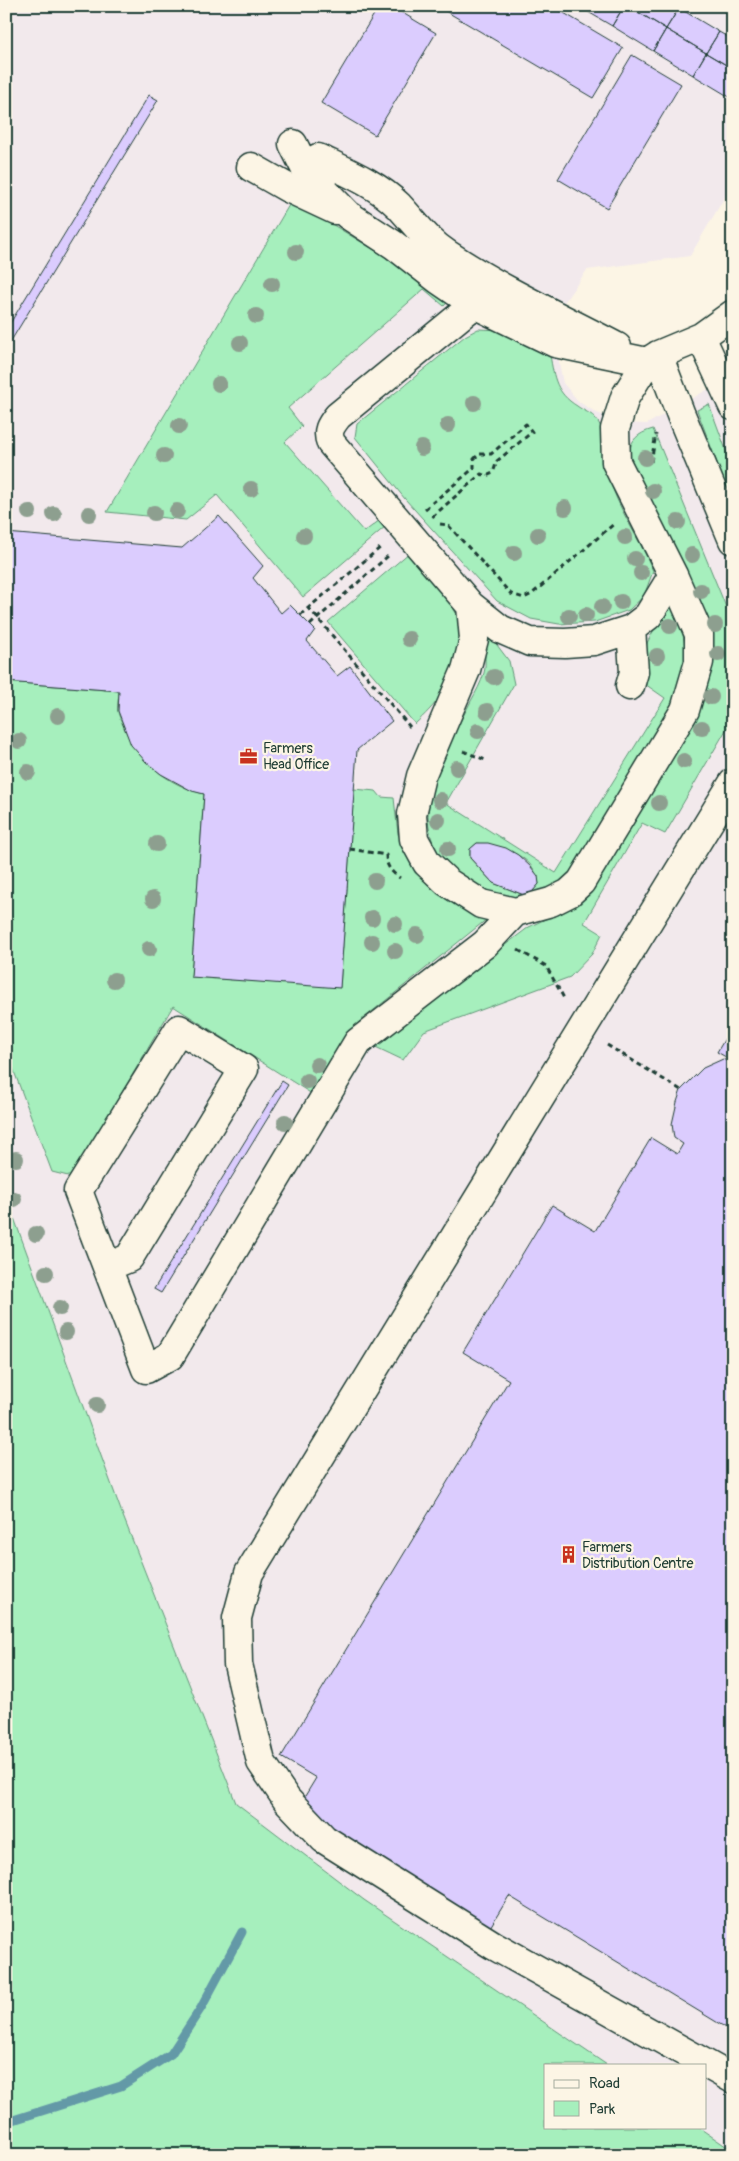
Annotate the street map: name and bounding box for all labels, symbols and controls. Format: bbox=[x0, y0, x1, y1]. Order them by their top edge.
place label: Farmers Head Office bbox=[263, 740, 329, 773]
office icon: Farmers Head Office bbox=[239, 746, 259, 766]
place label: Farmers Distribution Centre bbox=[582, 1539, 693, 1572]
building icon: Farmers Distribution Centre bbox=[558, 1545, 578, 1565]
legend bbox=[544, 2064, 706, 2128]
text: Road bbox=[589, 2074, 620, 2093]
text: Park bbox=[589, 2100, 616, 2119]

